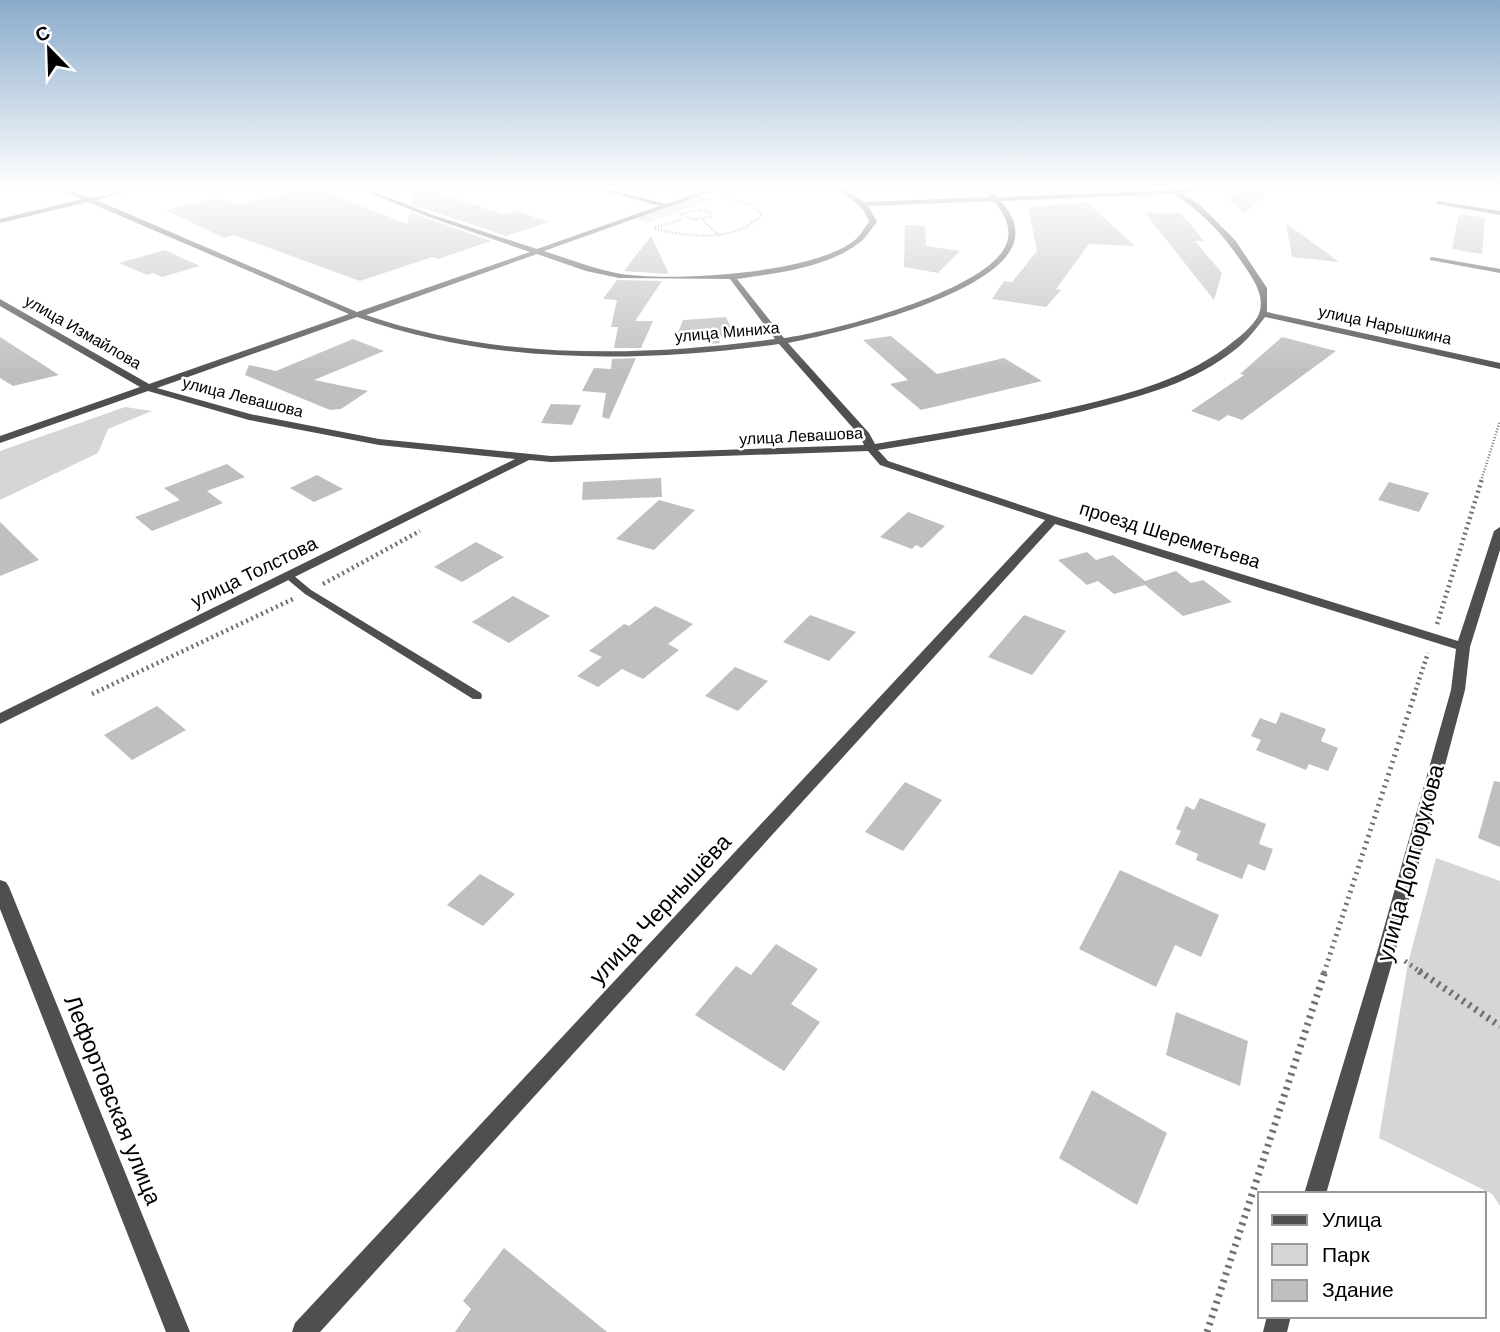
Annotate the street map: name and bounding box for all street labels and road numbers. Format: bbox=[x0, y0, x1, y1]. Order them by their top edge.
street label: улица Измайлова bbox=[21, 290, 145, 374]
street label: улица Нарышкина bbox=[1316, 301, 1454, 349]
street label: улица Миниха bbox=[674, 317, 780, 347]
street label: улица Левашова bbox=[180, 372, 306, 422]
street label: улица Левашова bbox=[739, 422, 863, 450]
street label: проезд Шереметьева bbox=[1077, 496, 1264, 575]
street label: улица Толстова bbox=[187, 530, 322, 613]
street label: улица Долгорукова bbox=[1369, 761, 1451, 965]
street label: улица Чернышёва bbox=[582, 827, 738, 991]
street label: Лефортовская улица bbox=[57, 991, 169, 1209]

